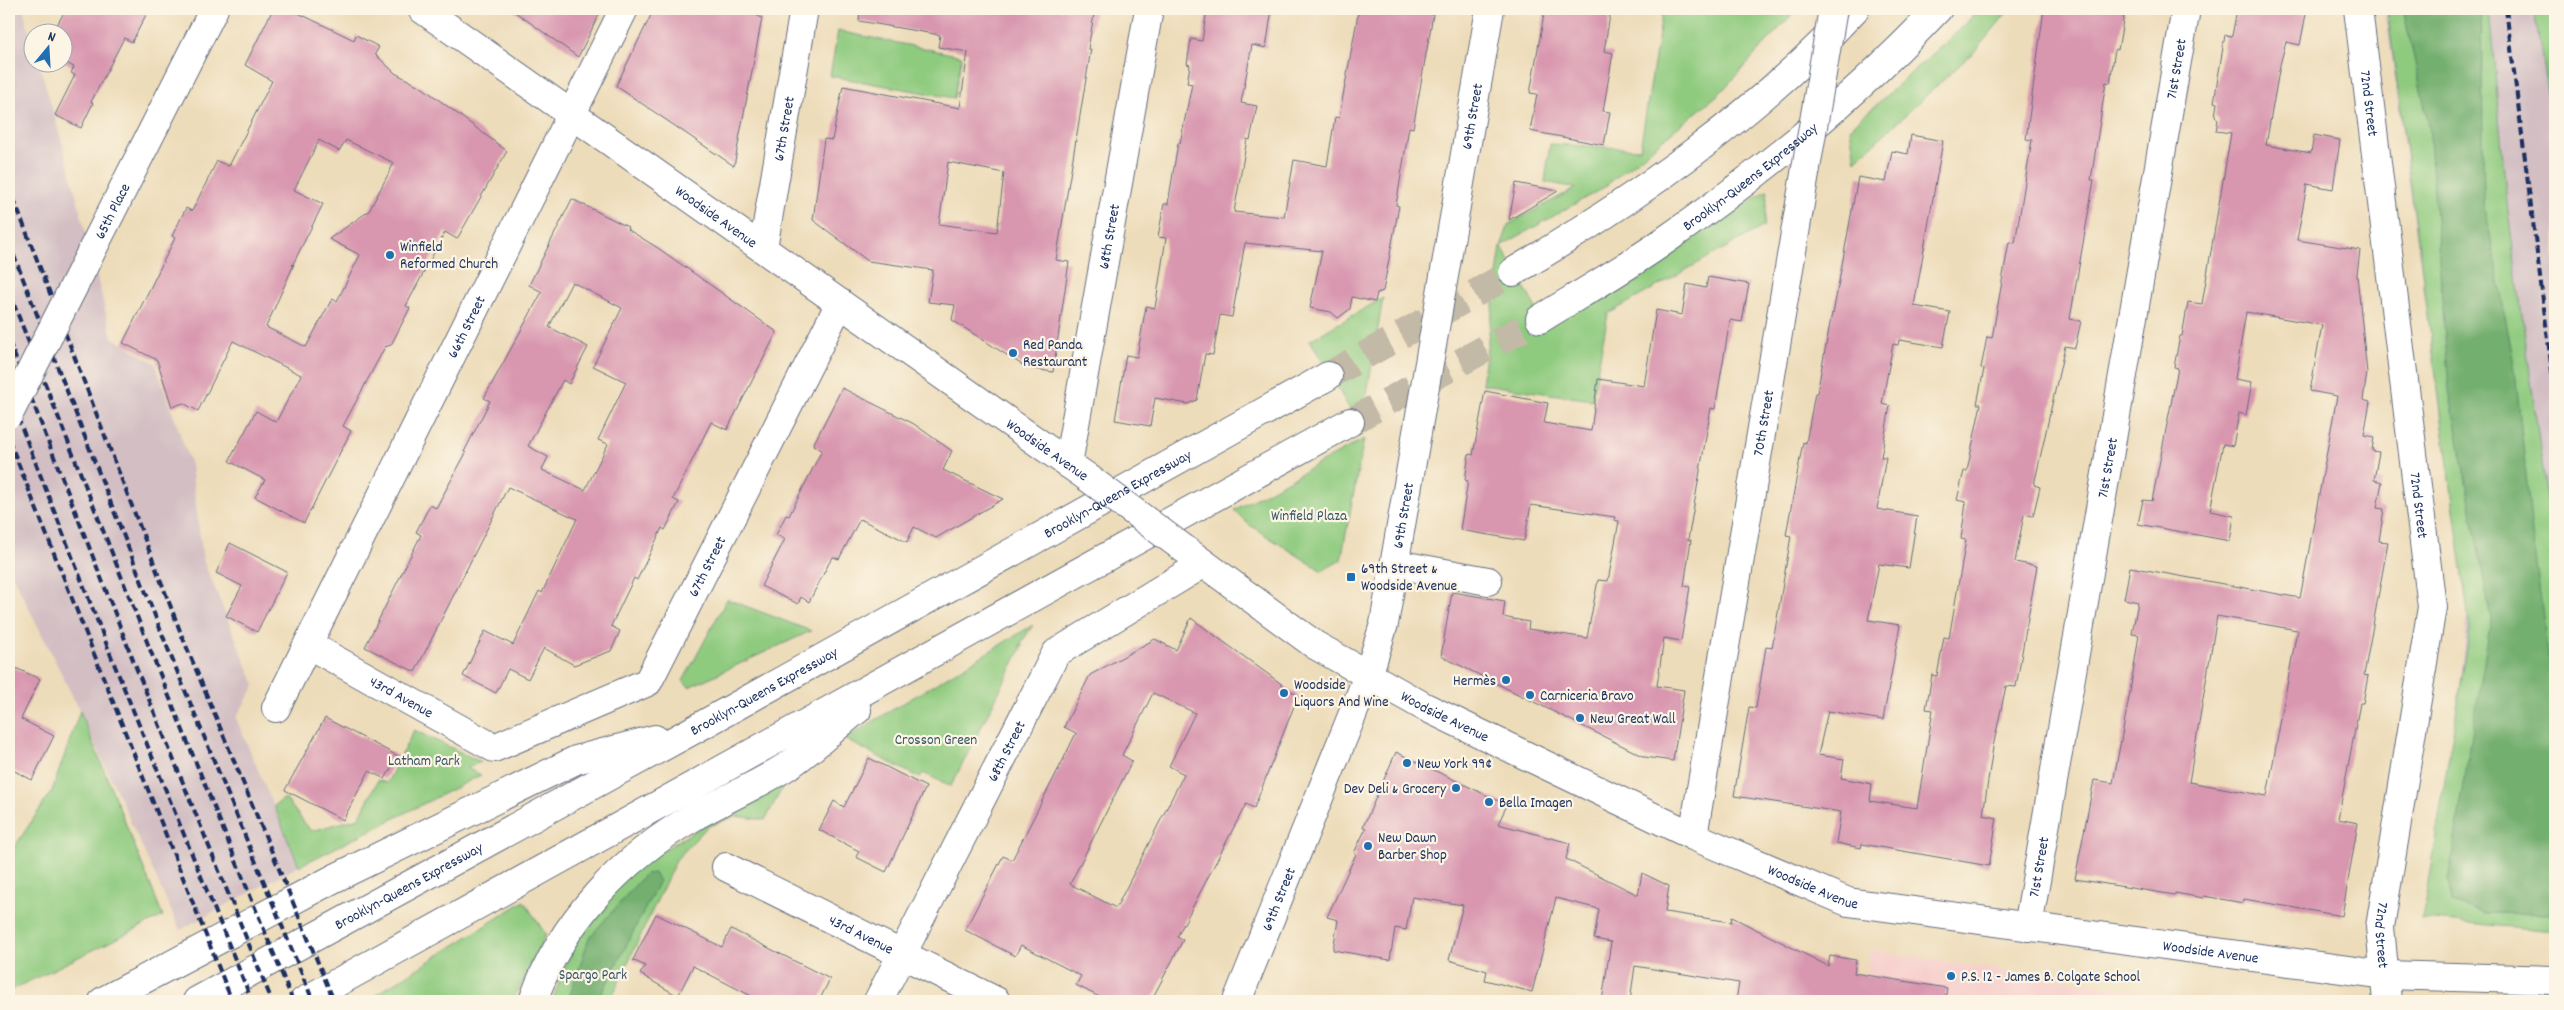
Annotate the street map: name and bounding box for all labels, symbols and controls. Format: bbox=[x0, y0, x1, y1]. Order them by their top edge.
north arrow bbox=[22, 22, 72, 72]
text: N bbox=[45, 27, 58, 48]
street label: 71st Street bbox=[2162, 37, 2194, 101]
street label: 72nd Street bbox=[2353, 69, 2383, 138]
street label: 69th Street bbox=[1457, 82, 1490, 151]
street label: 67th Street bbox=[769, 95, 802, 163]
street label: Brooklyn-Queens Expressway bbox=[1679, 118, 1824, 238]
street label: 65th Place bbox=[90, 180, 137, 244]
street label: Woodside Avenue bbox=[670, 181, 761, 255]
street label: 68th Street bbox=[1094, 202, 1127, 271]
place label: Winfield Reformed Church bbox=[400, 237, 498, 276]
marker: Winfield Reformed Church bbox=[384, 249, 396, 261]
street label: 66th Street bbox=[443, 292, 493, 362]
place label: Red Panda Restaurant bbox=[1023, 335, 1088, 374]
marker: Red Panda Restaurant bbox=[1007, 347, 1019, 359]
street label: 70th Street bbox=[1748, 388, 1781, 458]
street label: Woodside Avenue bbox=[1001, 414, 1092, 488]
street label: 71st Street bbox=[2093, 436, 2125, 500]
street label: Brooklyn-Queens Expressway bbox=[1040, 445, 1197, 545]
street label: 72nd Street bbox=[2402, 471, 2432, 540]
street label: 69th Street bbox=[1388, 481, 1421, 550]
park label: Winfield Plaza bbox=[1271, 506, 1348, 528]
street label: 67th Street bbox=[684, 533, 733, 601]
place label: 69th Street & Woodside Avenue bbox=[1361, 559, 1458, 598]
marker: 69th Street & Woodside Avenue bbox=[1345, 571, 1357, 583]
street label: Brooklyn-Queens Expressway bbox=[687, 642, 843, 743]
place label: Hermès bbox=[1453, 671, 1496, 693]
street label: 43rd Avenue bbox=[365, 672, 437, 725]
marker: Hermès bbox=[1500, 674, 1512, 686]
place label: Woodside Liquors And Wine bbox=[1294, 675, 1389, 714]
street label: Woodside Avenue bbox=[1396, 686, 1492, 749]
place label: Carniceria Bravo bbox=[1540, 686, 1634, 708]
marker: Woodside Liquors And Wine bbox=[1278, 687, 1290, 699]
marker: Carniceria Bravo bbox=[1524, 689, 1536, 701]
place label: New Great Wall bbox=[1590, 709, 1676, 731]
marker: New Great Wall bbox=[1574, 712, 1586, 724]
street label: 68th Street bbox=[983, 717, 1033, 786]
park label: Crosson Green bbox=[895, 730, 977, 752]
park label: Latham Park bbox=[388, 751, 460, 773]
place label: New York 99¢ bbox=[1417, 754, 1492, 776]
marker: New York 99¢ bbox=[1401, 757, 1413, 769]
place label: Dev Deli & Grocery bbox=[1344, 779, 1447, 801]
marker: Dev Deli & Grocery bbox=[1450, 782, 1462, 794]
place label: Bella Imagen bbox=[1499, 793, 1572, 815]
marker: Bella Imagen bbox=[1483, 796, 1495, 808]
place label: New Dawn Barber Shop bbox=[1378, 828, 1447, 867]
street label: 71st Street bbox=[2024, 835, 2056, 899]
street label: Brooklyn-Queens Expressway bbox=[331, 837, 488, 937]
marker: New Dawn Barber Shop bbox=[1362, 840, 1374, 852]
street label: Woodside Avenue bbox=[1764, 860, 1860, 916]
street label: 69th Street bbox=[1257, 864, 1303, 935]
street label: 72nd Street bbox=[2367, 900, 2393, 970]
street label: 43rd Avenue bbox=[824, 910, 897, 962]
street label: Woodside Avenue bbox=[2161, 936, 2260, 971]
park label: Spargo Park bbox=[559, 965, 627, 987]
place label: P.S. 12 - James B. Colgate School bbox=[1961, 967, 2141, 989]
marker: P.S. 12 - James B. Colgate School bbox=[1945, 970, 1957, 982]

